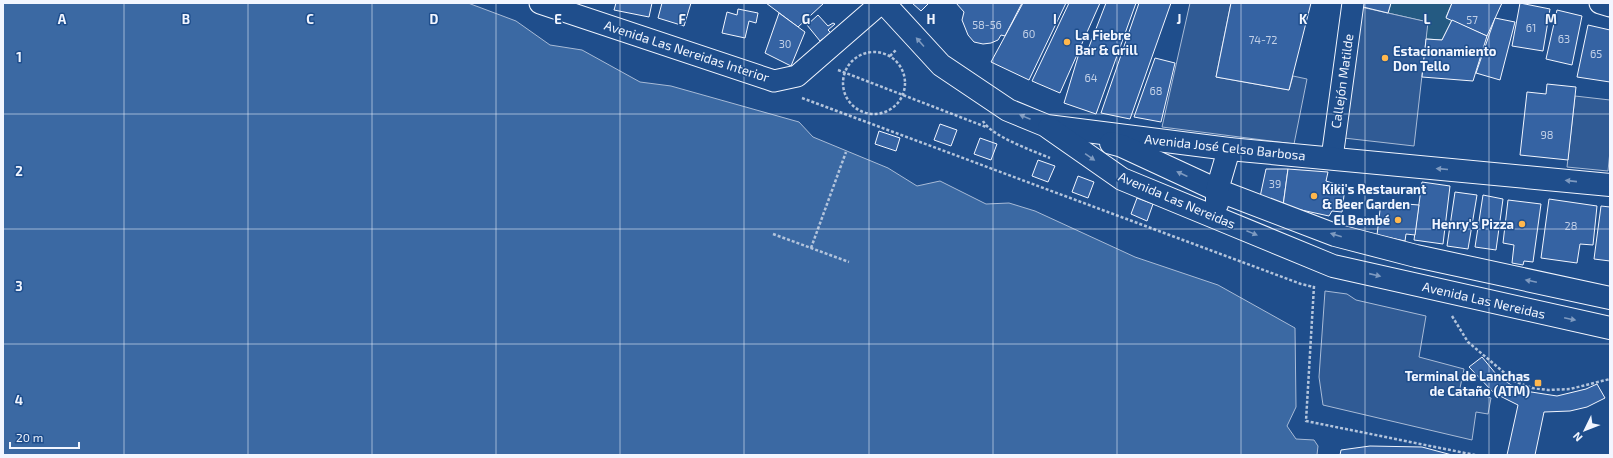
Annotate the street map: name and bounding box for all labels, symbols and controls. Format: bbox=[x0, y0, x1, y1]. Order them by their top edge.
text: A bbox=[58, 11, 67, 27]
text: B bbox=[182, 11, 190, 27]
text: C bbox=[306, 11, 314, 27]
text: D bbox=[430, 11, 439, 27]
text: E bbox=[554, 11, 562, 27]
text: F bbox=[678, 11, 686, 27]
text: G bbox=[802, 11, 810, 27]
text: H bbox=[927, 11, 936, 27]
text: I bbox=[1053, 11, 1057, 27]
text: J bbox=[1177, 11, 1181, 27]
text: K bbox=[1299, 11, 1308, 27]
text: L bbox=[1424, 11, 1431, 27]
text: M bbox=[1545, 11, 1557, 27]
house number: 57 bbox=[1466, 13, 1478, 26]
street label: Avenida Las Nereidas Interior bbox=[602, 17, 772, 85]
house number: 58-56 bbox=[972, 18, 1002, 31]
house number: 61 bbox=[1526, 21, 1536, 34]
house number: 60 bbox=[1023, 27, 1035, 40]
place label: La Fiebre Bar & Grill bbox=[1075, 27, 1138, 58]
house number: 63 bbox=[1558, 32, 1570, 45]
house number: 74-72 bbox=[1249, 33, 1277, 46]
street label: Callejón Matilde bbox=[1327, 33, 1357, 129]
house number: 30 bbox=[779, 37, 791, 50]
one-way arrow bbox=[915, 37, 925, 47]
marker: La Fiebre Bar & Grill bbox=[1062, 37, 1072, 47]
place label: Estacionamiento Don Tello bbox=[1393, 43, 1497, 74]
house number: 65 bbox=[1590, 47, 1602, 60]
text: 1 bbox=[16, 49, 22, 65]
marker: Estacionamiento Don Tello bbox=[1380, 53, 1390, 63]
house number: 64 bbox=[1084, 71, 1098, 84]
house number: 68 bbox=[1150, 84, 1162, 97]
one-way arrow bbox=[1020, 114, 1031, 120]
house number: 98 bbox=[1541, 128, 1553, 141]
street label: Avenida José Celso Barbosa bbox=[1144, 131, 1306, 163]
one-way arrow bbox=[1085, 153, 1096, 161]
text: 2 bbox=[15, 163, 23, 179]
one-way arrow bbox=[1436, 165, 1448, 172]
street label: Avenida Las Nereidas bbox=[1116, 168, 1238, 232]
one-way arrow bbox=[1176, 170, 1188, 177]
house number: 39 bbox=[1269, 177, 1281, 190]
one-way arrow bbox=[1565, 178, 1577, 185]
place label: Kiki's Restaurant & Beer Garden bbox=[1322, 181, 1427, 212]
marker: Kiki's Restaurant & Beer Garden bbox=[1309, 191, 1319, 201]
place label: El Bembé bbox=[1334, 212, 1390, 228]
marker: El Bembé bbox=[1393, 215, 1403, 225]
place label: Henry's Pizza bbox=[1432, 216, 1514, 232]
marker: Henry's Pizza bbox=[1517, 219, 1527, 229]
house number: 28 bbox=[1565, 219, 1577, 232]
one-way arrow bbox=[1247, 230, 1259, 236]
one-way arrow bbox=[1330, 232, 1342, 238]
one-way arrow bbox=[1369, 273, 1381, 279]
text: 3 bbox=[15, 278, 23, 294]
street label: Avenida Las Nereidas bbox=[1421, 278, 1547, 322]
one-way arrow bbox=[1525, 278, 1537, 284]
one-way arrow bbox=[1564, 316, 1576, 322]
place label: Terminal de Lanchas de Cataño (ATM) bbox=[1405, 368, 1530, 399]
marker: Terminal de Lanchas de Cataño (ATM) bbox=[1533, 378, 1543, 388]
text: 4 bbox=[15, 392, 23, 408]
north arrow bbox=[1565, 410, 1605, 450]
scale bar bbox=[10, 424, 79, 450]
text: 20 m bbox=[16, 430, 43, 444]
text: N bbox=[1570, 430, 1585, 445]

